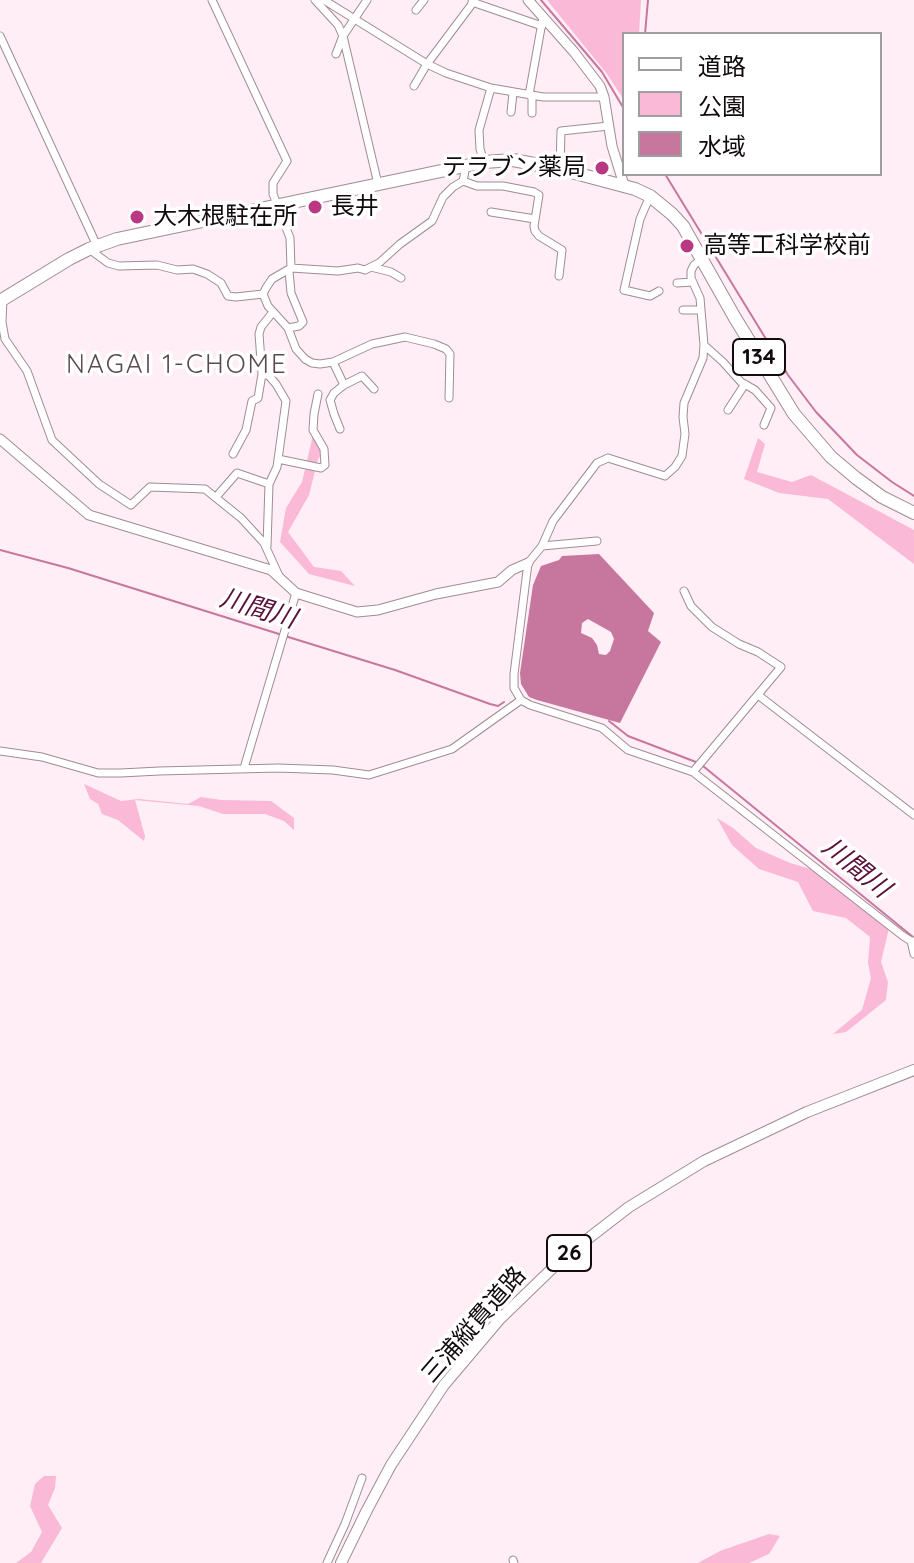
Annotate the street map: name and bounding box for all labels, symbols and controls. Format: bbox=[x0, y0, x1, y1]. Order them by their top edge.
legend bbox=[622, 32, 882, 176]
text: 道路 bbox=[698, 51, 746, 81]
text: 公園 bbox=[698, 91, 746, 121]
text: 水域 bbox=[698, 131, 746, 161]
place label: テラブン薬局 bbox=[442, 154, 586, 182]
marker: テラブン薬局 bbox=[593, 159, 611, 177]
place label: 長井 bbox=[331, 193, 379, 221]
marker: 長井 bbox=[306, 198, 324, 216]
place label: 大木根駐在所 bbox=[153, 203, 297, 231]
marker: 大木根駐在所 bbox=[128, 208, 146, 226]
place label: 高等工科学校前 bbox=[703, 232, 871, 260]
marker: 高等工科学校前 bbox=[678, 237, 696, 255]
road number: 134 bbox=[733, 339, 785, 375]
district label: NAGAI 1-CHOME bbox=[66, 349, 288, 381]
water label: 川間川 bbox=[216, 583, 300, 635]
water label: 川間川 bbox=[816, 831, 896, 905]
road number: 26 bbox=[547, 1235, 591, 1271]
street label: 三浦縦貫道路 bbox=[416, 1261, 532, 1389]

